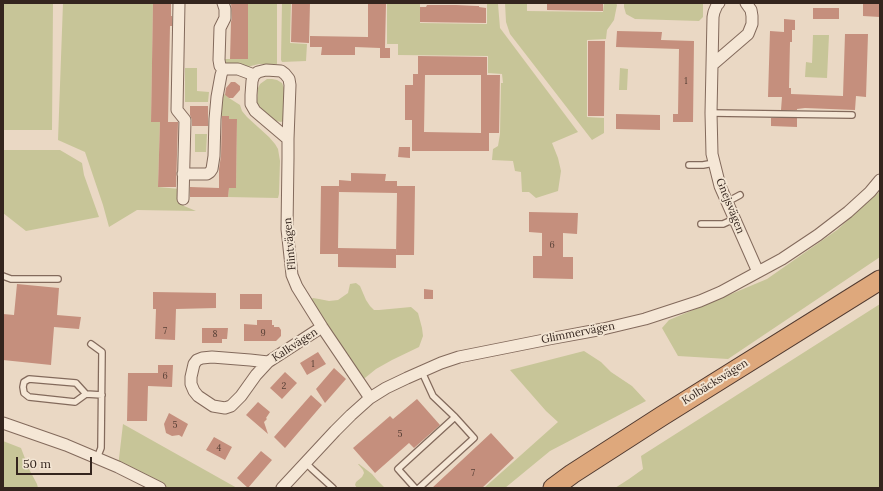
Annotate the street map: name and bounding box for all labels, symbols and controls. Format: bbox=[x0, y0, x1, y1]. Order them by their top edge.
house number: 1 bbox=[684, 76, 688, 86]
street label: Gnejsvägen bbox=[713, 176, 747, 236]
street label: Flintvägen bbox=[281, 217, 299, 271]
house number: 6 bbox=[549, 240, 555, 250]
street label: Glimmervägen bbox=[540, 319, 616, 347]
street label: Kalkvägen bbox=[270, 325, 320, 365]
house number: 7 bbox=[163, 326, 167, 336]
house number: 9 bbox=[260, 328, 266, 338]
house number: 8 bbox=[212, 329, 218, 339]
street label: Kolbäcksvägen bbox=[679, 356, 751, 408]
house number: 1 bbox=[311, 359, 315, 369]
house number: 6 bbox=[162, 371, 168, 381]
house number: 2 bbox=[282, 381, 286, 391]
house number: 5 bbox=[173, 420, 177, 430]
house number: 5 bbox=[398, 429, 402, 439]
house number: 4 bbox=[217, 443, 221, 453]
scale bar bbox=[18, 449, 94, 475]
text: 50 m bbox=[23, 456, 51, 471]
house number: 7 bbox=[471, 468, 475, 478]

